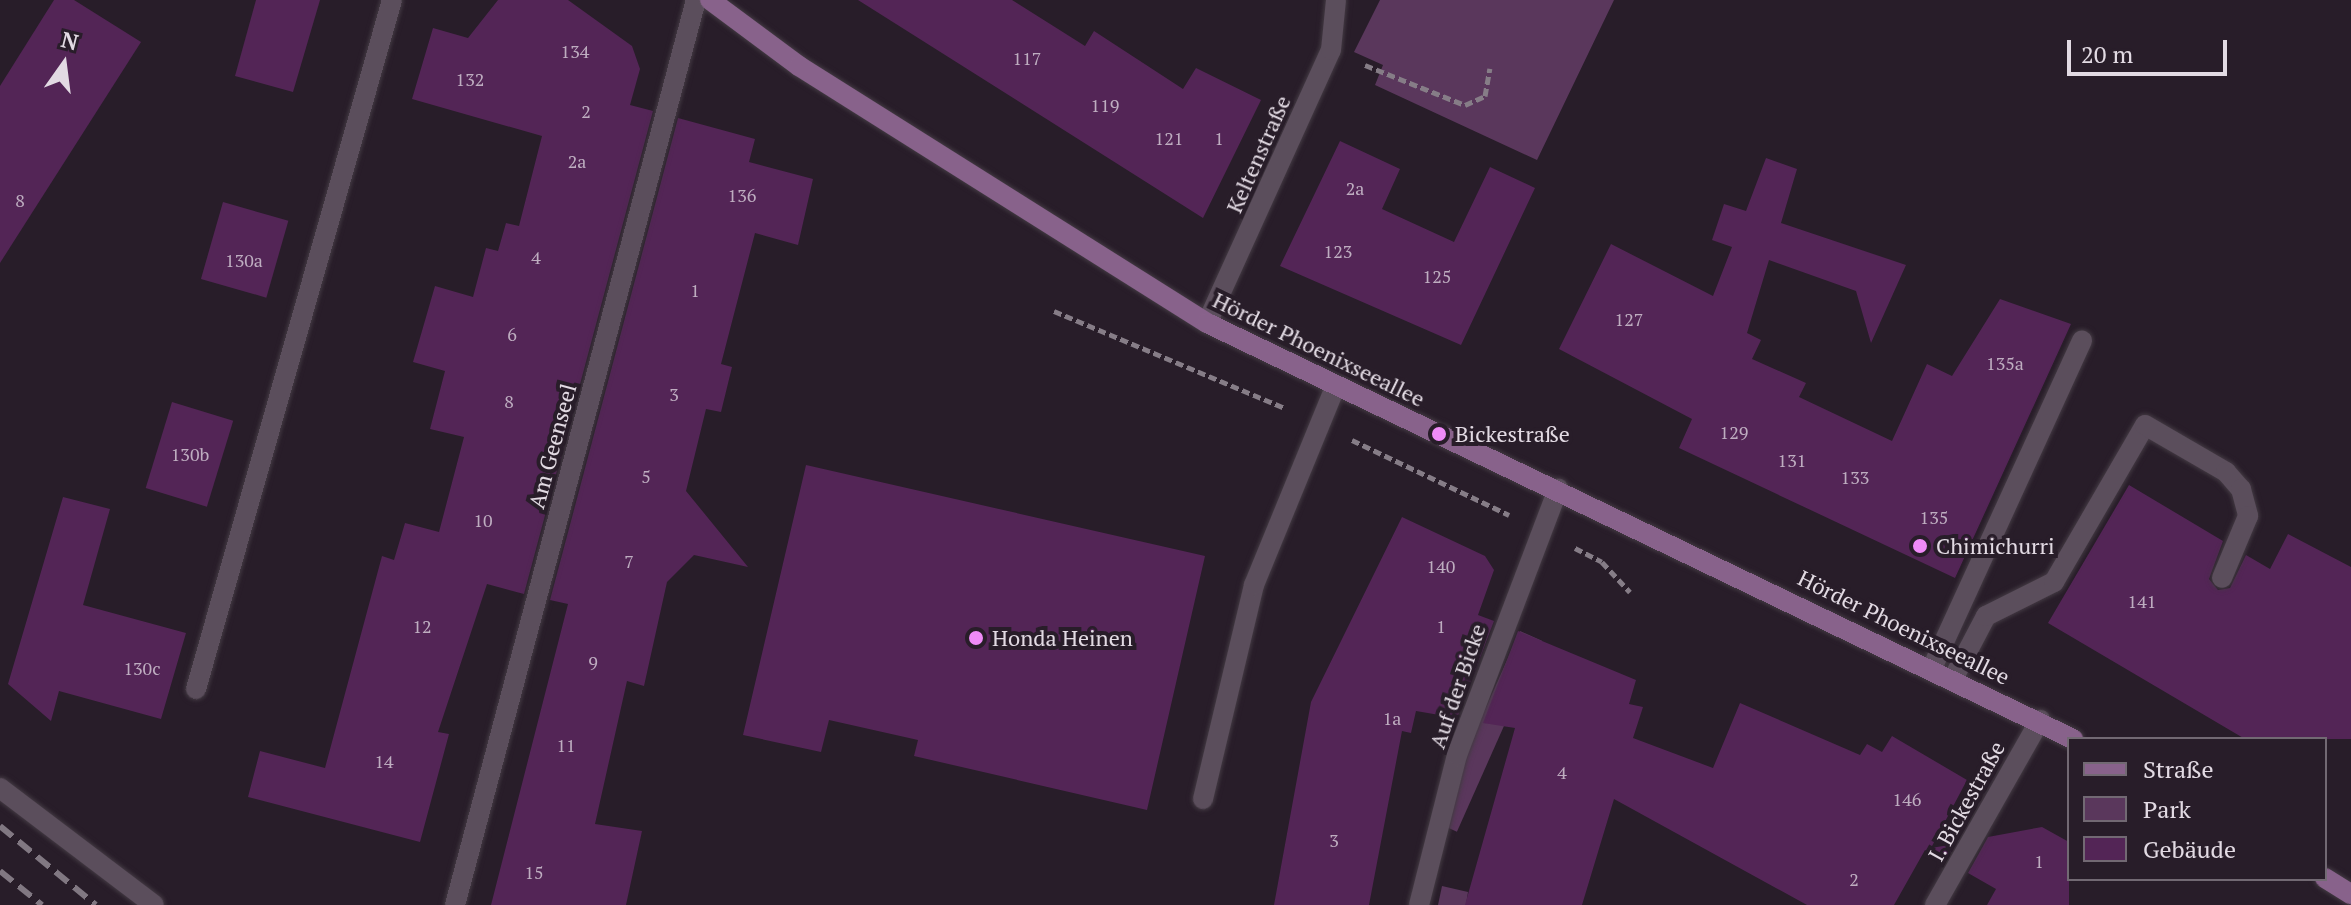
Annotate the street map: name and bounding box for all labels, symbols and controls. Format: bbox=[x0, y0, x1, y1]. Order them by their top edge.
north arrow bbox=[24, 24, 104, 104]
text: N bbox=[58, 24, 82, 56]
scale bar bbox=[2071, 24, 2231, 74]
text: 20 m bbox=[2081, 38, 2133, 70]
house number: 134 bbox=[561, 40, 589, 62]
house number: 117 bbox=[1013, 47, 1041, 69]
house number: 132 bbox=[456, 68, 484, 90]
street label: Keltenstraße bbox=[1220, 91, 1296, 217]
house number: 119 bbox=[1091, 94, 1119, 116]
house number: 2 bbox=[581, 100, 591, 122]
house number: 121 bbox=[1155, 127, 1183, 149]
house number: 1 bbox=[1214, 127, 1224, 149]
house number: 2a bbox=[568, 150, 586, 172]
house number: 2a bbox=[1346, 177, 1364, 199]
house number: 136 bbox=[728, 184, 756, 206]
house number: 8 bbox=[15, 189, 25, 211]
house number: 123 bbox=[1324, 240, 1352, 262]
house number: 4 bbox=[531, 246, 541, 268]
house number: 130a bbox=[225, 249, 263, 271]
house number: 125 bbox=[1423, 265, 1451, 287]
house number: 1 bbox=[690, 279, 700, 301]
street label: Hörder Phoenixseeallee bbox=[1209, 286, 1429, 412]
house number: 127 bbox=[1615, 308, 1643, 330]
house number: 6 bbox=[507, 323, 517, 345]
house number: 135a bbox=[1986, 352, 2024, 374]
street label: Am Geenseel bbox=[523, 381, 581, 511]
house number: 3 bbox=[669, 383, 679, 405]
house number: 8 bbox=[504, 390, 514, 412]
place label: Bickestraße bbox=[1455, 421, 1570, 447]
house number: 129 bbox=[1720, 421, 1748, 443]
marker: Bickestraße bbox=[1430, 425, 1448, 443]
house number: 130b bbox=[171, 443, 209, 465]
house number: 131 bbox=[1778, 449, 1806, 471]
house number: 5 bbox=[641, 465, 651, 487]
house number: 133 bbox=[1841, 466, 1869, 488]
house number: 135 bbox=[1920, 506, 1948, 528]
house number: 10 bbox=[473, 509, 493, 531]
place label: Chimichurri bbox=[1936, 533, 2055, 559]
marker: Chimichurri bbox=[1911, 537, 1929, 555]
house number: 7 bbox=[624, 550, 634, 572]
house number: 140 bbox=[1427, 555, 1455, 577]
street label: Hörder Phoenixseeallee bbox=[1794, 564, 2014, 690]
house number: 141 bbox=[2128, 590, 2156, 612]
house number: 12 bbox=[412, 615, 432, 637]
house number: 1 bbox=[1436, 615, 1446, 637]
street label: Auf der Bicke bbox=[1423, 620, 1491, 752]
place label: Honda Heinen bbox=[992, 625, 1133, 651]
marker: Honda Heinen bbox=[967, 629, 985, 647]
house number: 9 bbox=[588, 651, 598, 673]
house number: 130c bbox=[123, 657, 161, 679]
house number: 1a bbox=[1383, 707, 1401, 729]
house number: 11 bbox=[556, 734, 576, 756]
street label: I. Bickestraße bbox=[1922, 736, 2010, 866]
legend bbox=[2067, 737, 2327, 881]
house number: 14 bbox=[374, 750, 394, 772]
text: Straße bbox=[2143, 753, 2214, 785]
house number: 4 bbox=[1557, 761, 1567, 783]
house number: 146 bbox=[1893, 788, 1921, 810]
text: Park bbox=[2143, 793, 2191, 825]
house number: 3 bbox=[1329, 829, 1339, 851]
text: Gebäude bbox=[2143, 833, 2236, 865]
house number: 1 bbox=[2034, 850, 2044, 872]
house number: 15 bbox=[524, 861, 544, 883]
house number: 2 bbox=[1849, 868, 1859, 890]

